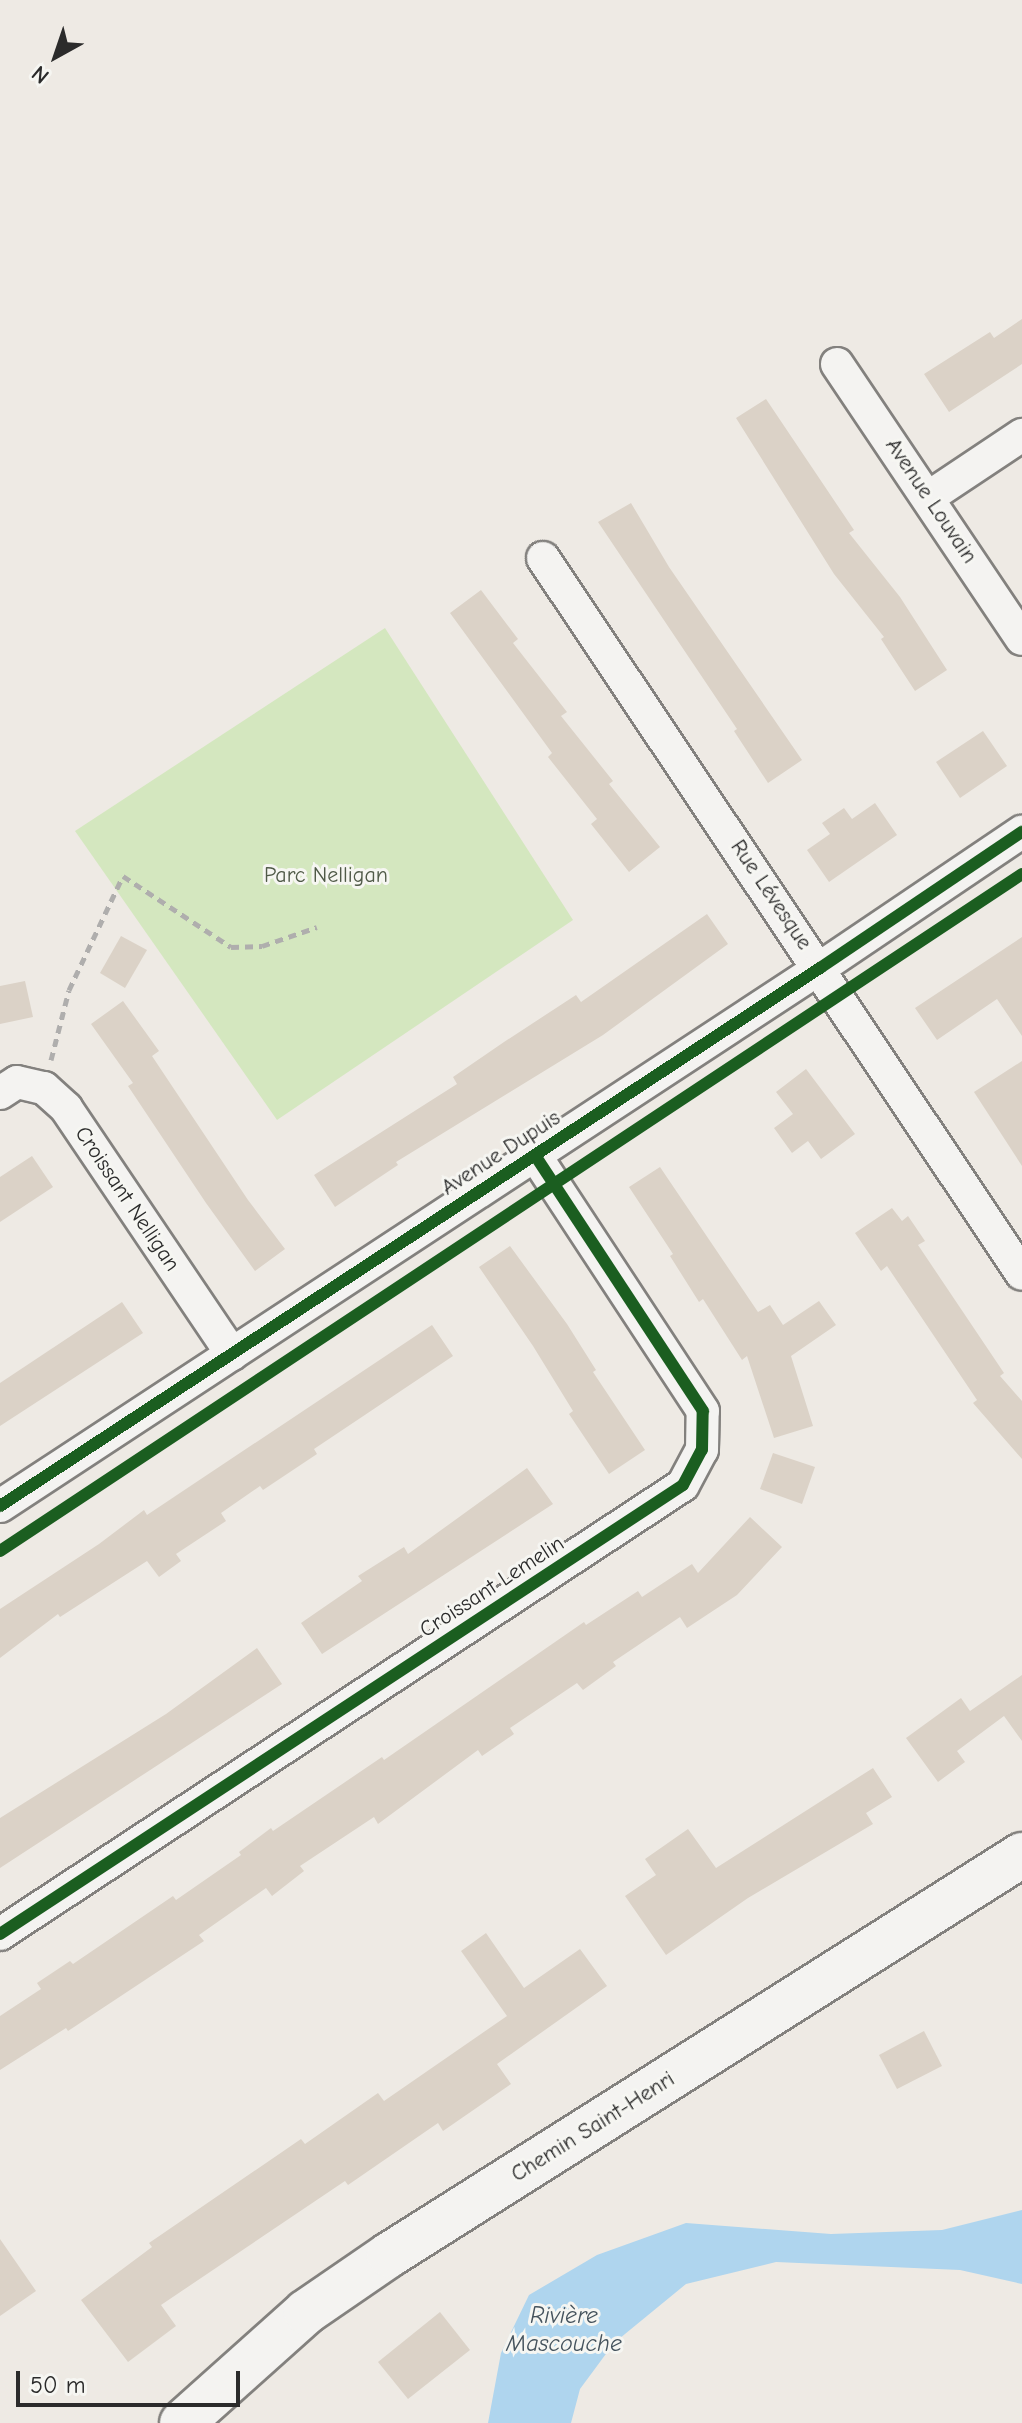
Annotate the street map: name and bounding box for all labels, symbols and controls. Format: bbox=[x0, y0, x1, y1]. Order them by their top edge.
north arrow bbox=[16, 16, 96, 96]
text: N bbox=[27, 60, 54, 89]
street label: Avenue Louvain bbox=[879, 433, 983, 569]
street label: Rue Lévesque bbox=[725, 835, 817, 955]
park label: Parc Nelligan bbox=[264, 863, 388, 889]
street label: Avenue Dupuis bbox=[437, 1105, 565, 1201]
street label: Croissant Nelligan bbox=[69, 1121, 185, 1277]
street label: Croissant Lemelin bbox=[415, 1531, 569, 1643]
street label: Chemin Saint-Henri bbox=[506, 2066, 680, 2188]
water label: Rivière Mascouche bbox=[506, 2302, 622, 2358]
scale bar bbox=[20, 2355, 244, 2405]
text: 50 m bbox=[30, 2371, 86, 2399]

